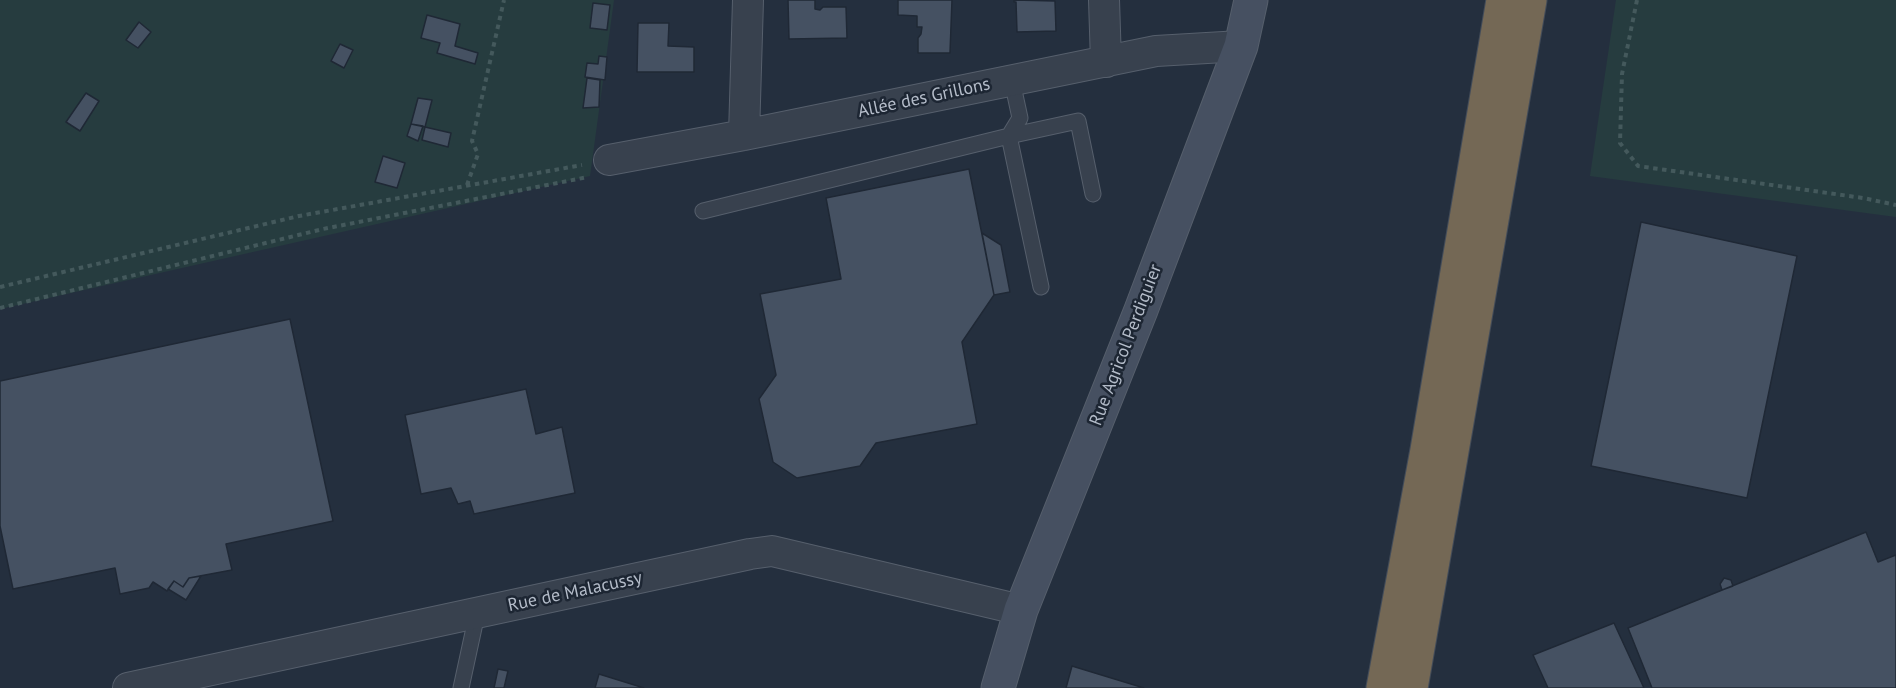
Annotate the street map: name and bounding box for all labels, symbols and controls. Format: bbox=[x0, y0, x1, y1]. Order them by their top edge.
street label: Allée des Grillons bbox=[856, 73, 992, 123]
street label: Rue Agricol Perdiguier bbox=[1085, 261, 1167, 429]
street label: Rue de Malacussy bbox=[506, 567, 644, 617]

